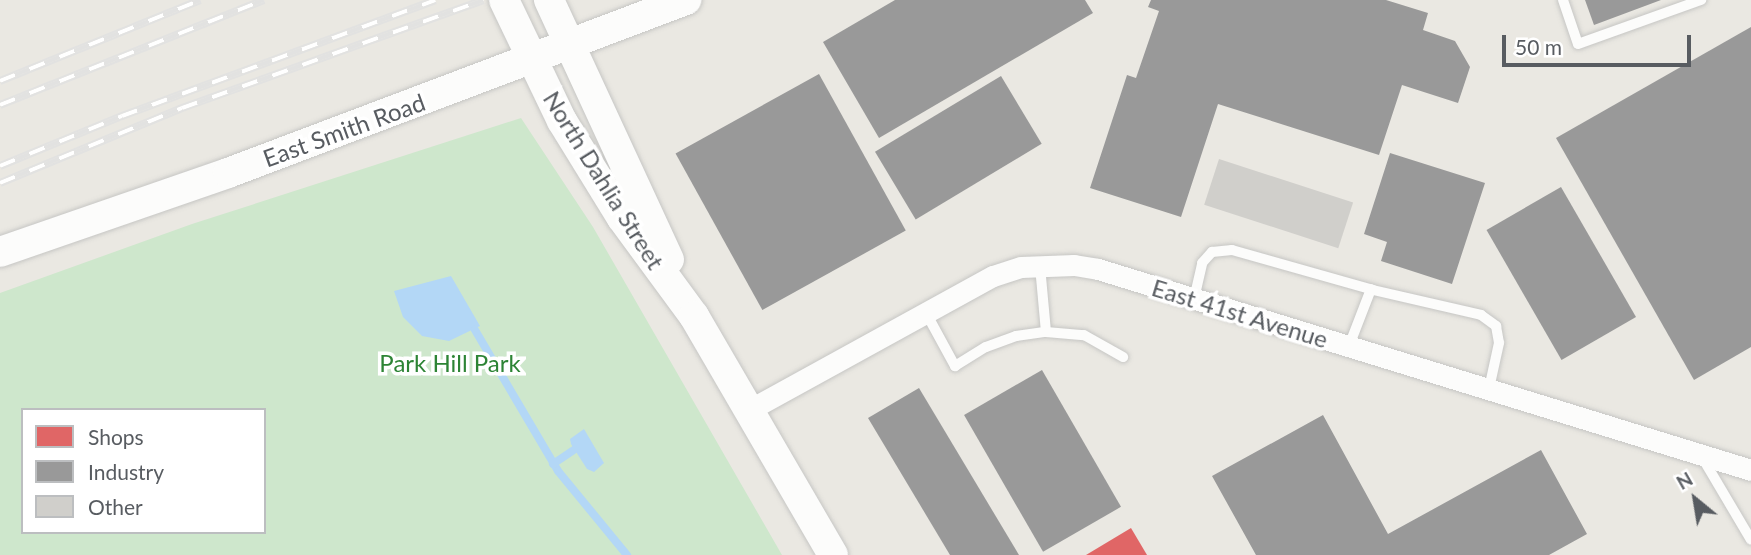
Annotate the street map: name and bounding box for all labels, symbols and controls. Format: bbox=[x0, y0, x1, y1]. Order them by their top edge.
scale bar bbox=[1506, 21, 1695, 65]
text: 50 m bbox=[1515, 34, 1562, 59]
street label: North Dahlia Street bbox=[538, 86, 670, 274]
street label: East Smith Road bbox=[259, 87, 429, 173]
street label: East 41st Avenue bbox=[1148, 272, 1332, 354]
park label: Park Hill Park bbox=[379, 349, 521, 377]
legend bbox=[21, 408, 266, 534]
text: Shops bbox=[88, 424, 144, 449]
text: Industry bbox=[88, 459, 164, 484]
north arrow bbox=[1660, 464, 1730, 534]
text: N bbox=[1672, 467, 1696, 494]
text: Other bbox=[88, 494, 143, 519]

